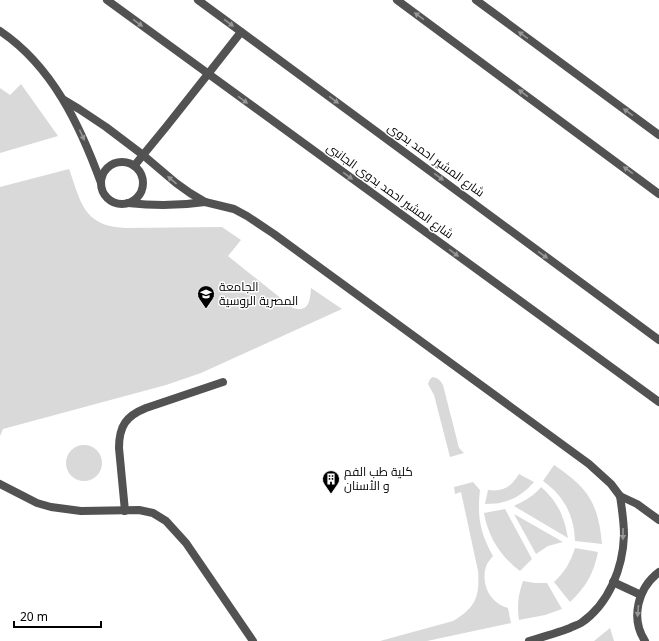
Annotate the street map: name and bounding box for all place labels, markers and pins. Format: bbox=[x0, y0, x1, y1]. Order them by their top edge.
place label: الجامعة المصرية الروسية bbox=[219, 278, 298, 309]
school or university icon: الجامعة المصرية الروسية bbox=[196, 284, 216, 309]
place label: كلية طب الفم و الأسنان bbox=[344, 463, 413, 494]
building icon: كلية طب الفم و الأسنان bbox=[321, 469, 341, 494]

